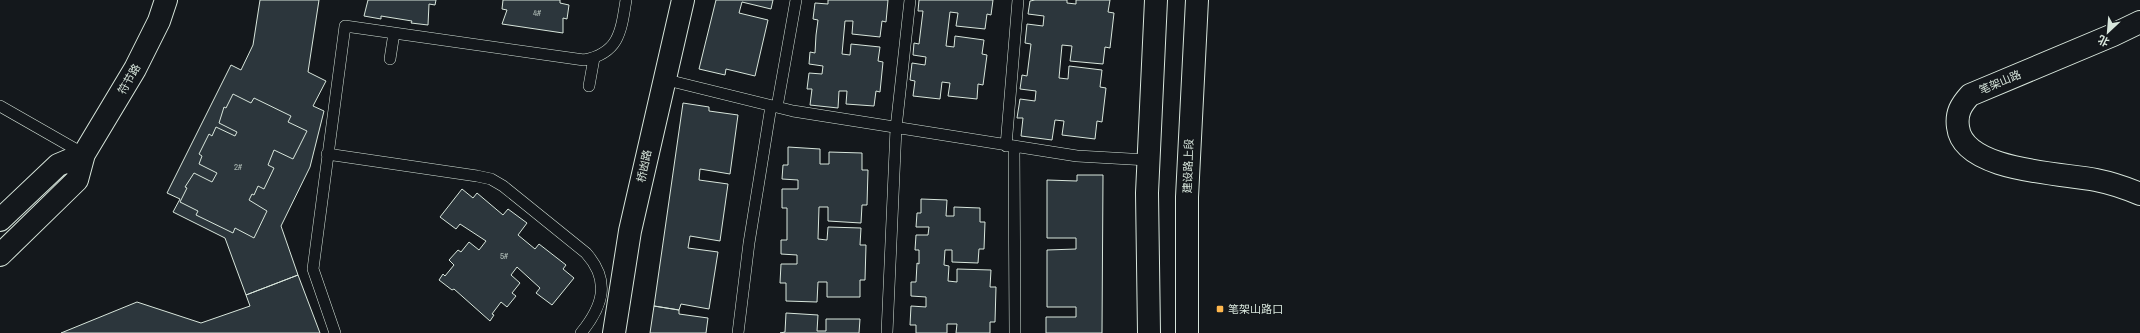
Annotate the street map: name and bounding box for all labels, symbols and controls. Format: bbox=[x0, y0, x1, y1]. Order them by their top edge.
house number: 4# bbox=[533, 7, 541, 19]
north arrow bbox=[2088, 12, 2128, 52]
text: 北 bbox=[2096, 32, 2112, 50]
street label: 符节路 bbox=[115, 61, 143, 97]
street label: 笔架山路 bbox=[1977, 67, 2023, 97]
street label: 建设路上段 bbox=[1180, 138, 1196, 194]
street label: 桥凼路 bbox=[634, 148, 654, 184]
house number: 2# bbox=[234, 161, 242, 173]
house number: 5# bbox=[500, 250, 508, 262]
place label: 笔架山路口 bbox=[1228, 302, 1283, 316]
marker: 笔架山路口 bbox=[1215, 304, 1225, 314]

